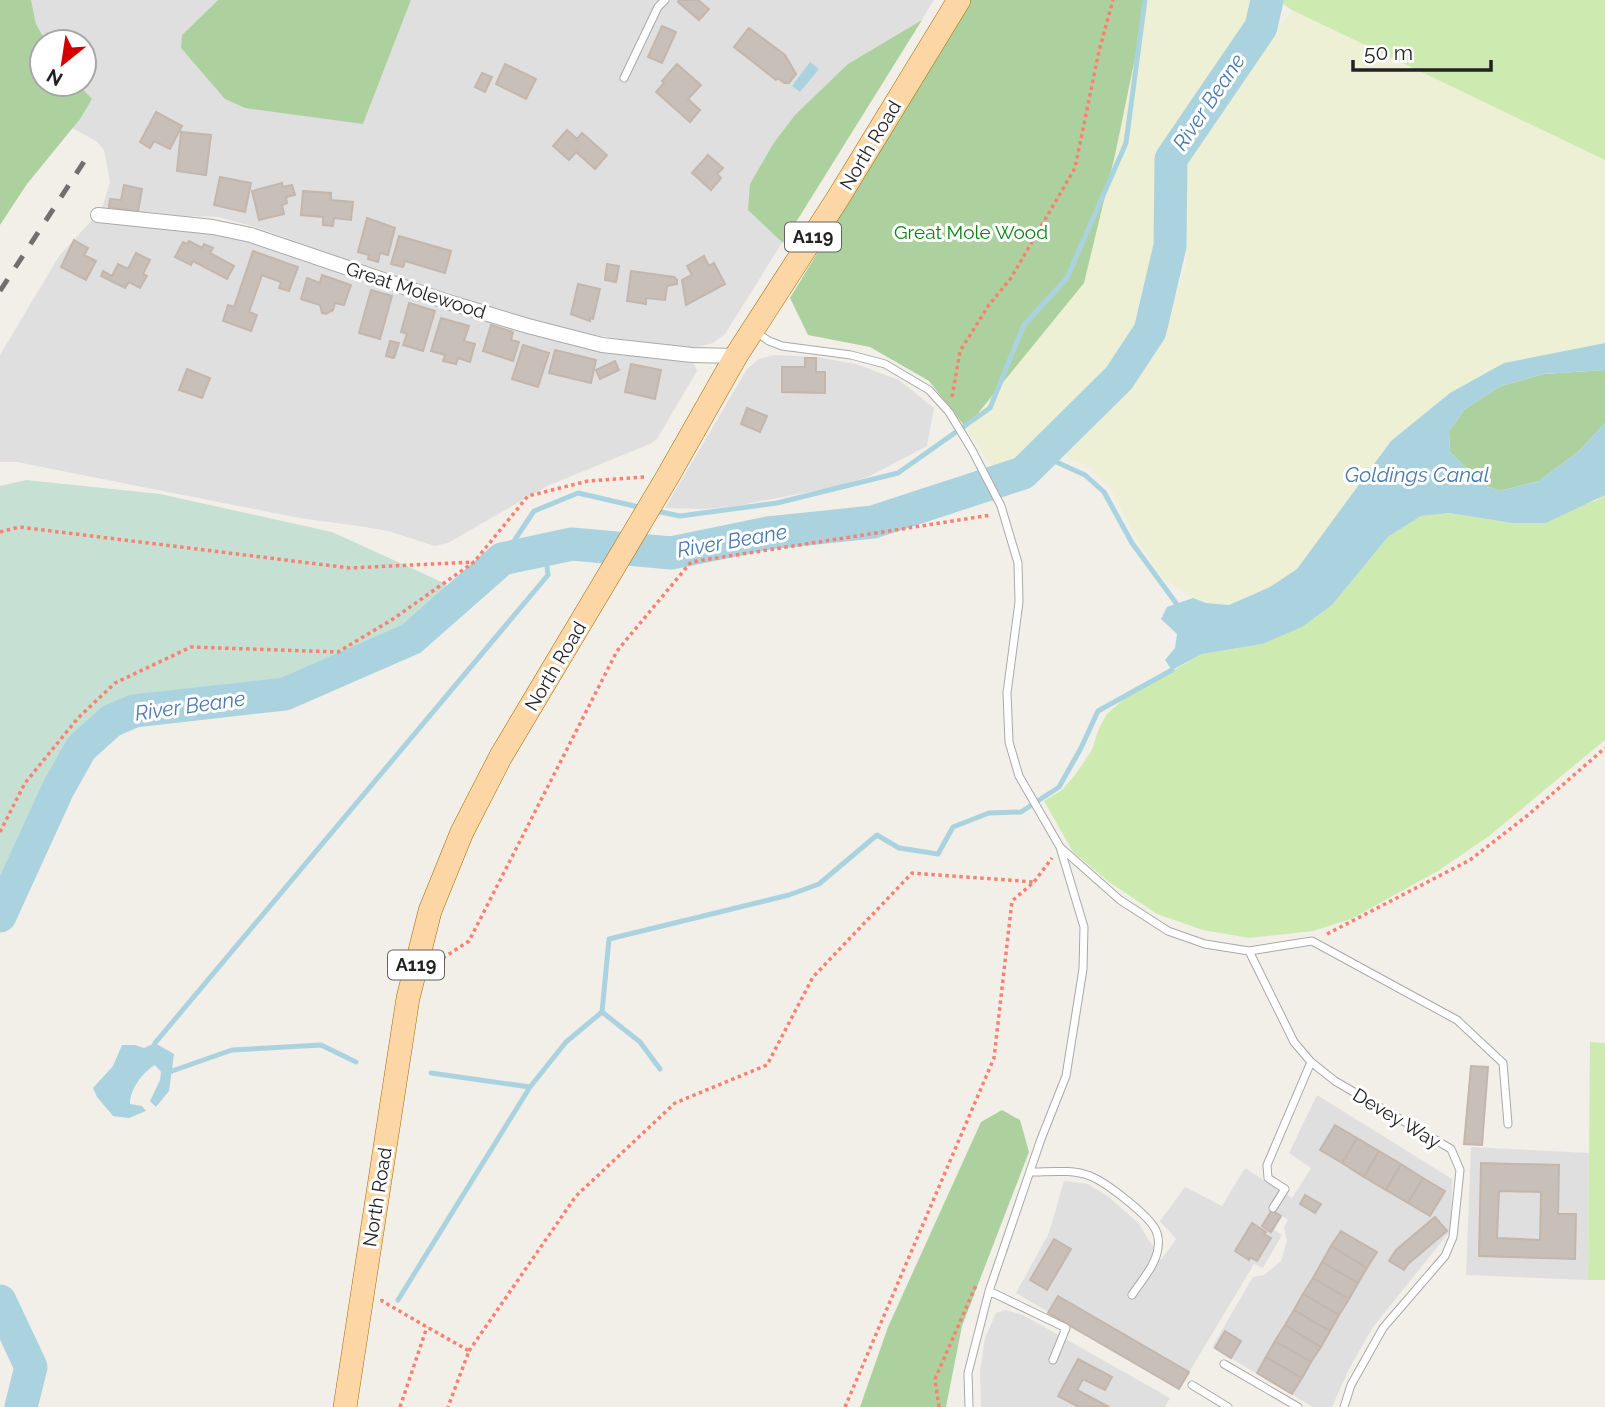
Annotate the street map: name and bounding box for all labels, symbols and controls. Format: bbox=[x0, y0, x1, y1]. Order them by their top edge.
north arrow bbox=[28, 28, 98, 98]
scale bar bbox=[1353, 28, 1491, 72]
text: 50 m bbox=[1364, 40, 1413, 65]
water label: River Beane bbox=[1167, 49, 1250, 155]
text: N bbox=[43, 65, 66, 91]
street label: North Road bbox=[835, 96, 905, 194]
park label: Great Mole Wood bbox=[894, 221, 1048, 243]
road number: A119 bbox=[785, 222, 841, 251]
street label: Great Molewood bbox=[343, 257, 489, 323]
water label: Goldings Canal bbox=[1345, 462, 1489, 487]
water label: River Beane bbox=[675, 519, 789, 562]
street label: North Road bbox=[520, 617, 590, 715]
water label: River Beane bbox=[133, 685, 247, 726]
road number: A119 bbox=[388, 950, 444, 980]
street label: Devey Way bbox=[1349, 1083, 1445, 1153]
street label: North Road bbox=[358, 1146, 396, 1248]

